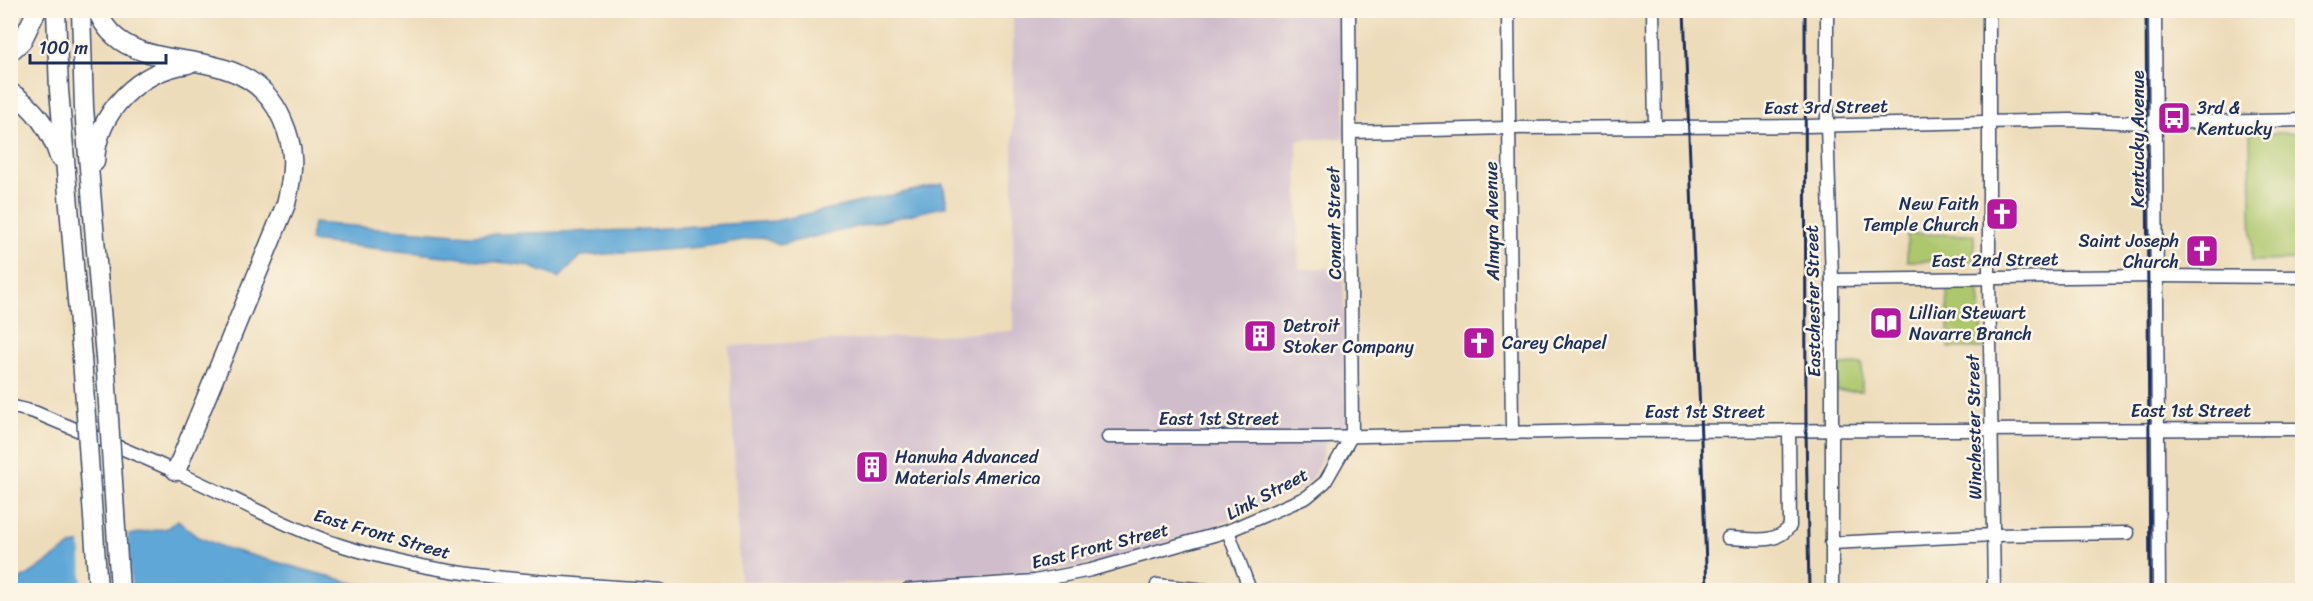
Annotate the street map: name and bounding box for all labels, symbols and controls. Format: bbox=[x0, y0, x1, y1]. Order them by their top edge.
scale bar bbox=[30, 27, 166, 65]
text: 100 m bbox=[39, 32, 88, 64]
street label: Kentucky Avenue bbox=[2122, 70, 2154, 208]
street label: East 3rd Street bbox=[1764, 90, 1889, 124]
place label: 3rd & Kentucky bbox=[2197, 92, 2273, 145]
bus stop icon: 3rd & Kentucky bbox=[2156, 100, 2192, 136]
street label: Almyra Avenue bbox=[1475, 161, 1509, 282]
street label: Conant Street bbox=[1317, 165, 1351, 280]
place label: New Faith Temple Church bbox=[1863, 188, 1979, 241]
church icon: New Faith Temple Church bbox=[1984, 196, 2020, 232]
street label: Eastchester Street bbox=[1796, 225, 1830, 377]
place label: Saint Joseph Church bbox=[2079, 225, 2179, 278]
church icon: Saint Joseph Church bbox=[2184, 233, 2220, 269]
street label: East 2nd Street bbox=[1931, 243, 2059, 277]
place label: Lillian Stewart Navarre Branch bbox=[1909, 297, 2032, 350]
library icon: Lillian Stewart Navarre Branch bbox=[1868, 305, 1904, 341]
place label: Detroit Stoker Company bbox=[1283, 310, 1414, 363]
building icon: Detroit Stoker Company bbox=[1242, 318, 1278, 354]
church icon: Carey Chapel bbox=[1461, 325, 1497, 361]
place label: Carey Chapel bbox=[1502, 327, 1607, 359]
street label: Winchester Street bbox=[1957, 353, 1991, 500]
street label: East 1st Street bbox=[2131, 395, 2251, 427]
street label: East 1st Street bbox=[1645, 396, 1765, 428]
street label: East 1st Street bbox=[1159, 403, 1279, 435]
place label: Hanwha Advanced Materials America bbox=[895, 441, 1041, 494]
building icon: Hanwha Advanced Materials America bbox=[854, 449, 890, 485]
street label: Link Street bbox=[1220, 459, 1314, 529]
street label: East Front Street bbox=[310, 499, 454, 569]
street label: East Front Street bbox=[1028, 513, 1172, 579]

